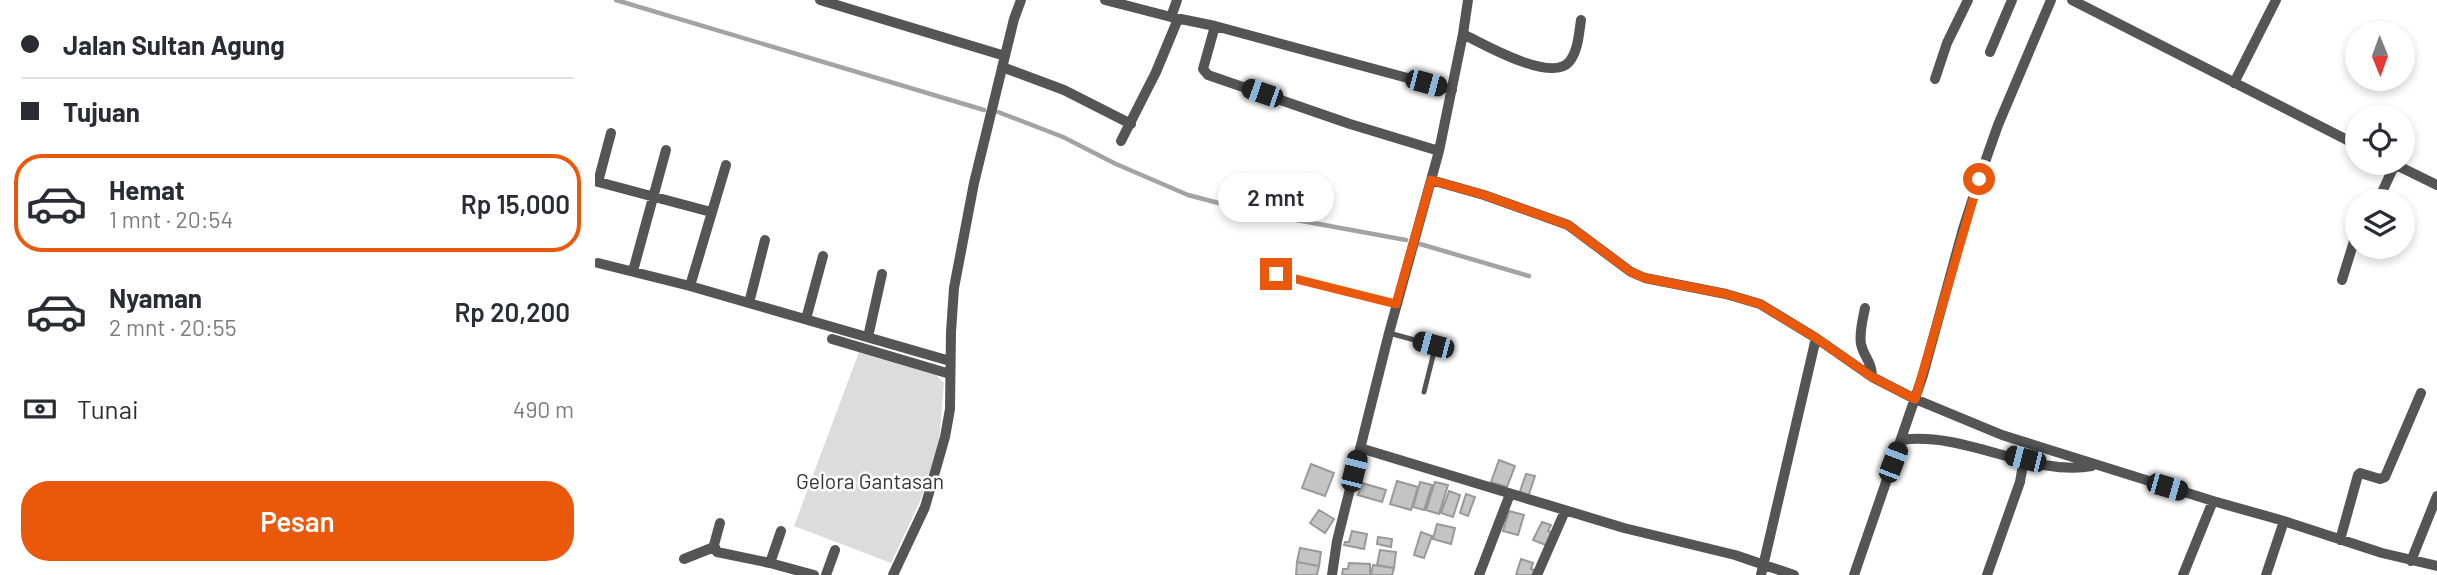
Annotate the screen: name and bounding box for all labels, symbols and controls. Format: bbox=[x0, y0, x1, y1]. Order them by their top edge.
north arrow bbox=[2345, 21, 2415, 91]
map controls bbox=[2345, 21, 2415, 259]
text: Jalan Sultan Agung bbox=[63, 29, 285, 60]
car bbox=[1403, 67, 1450, 99]
car bbox=[1239, 76, 1286, 110]
text: Tujuan bbox=[63, 96, 140, 127]
button: locate bbox=[2345, 105, 2415, 175]
route start bbox=[1963, 163, 1995, 195]
icon: car bbox=[25, 172, 88, 235]
callout: 2 mnt bbox=[1218, 173, 1334, 222]
text: Hemat bbox=[109, 174, 185, 205]
text: 2 mnt bbox=[1247, 183, 1305, 211]
text: Rp 15,000 bbox=[461, 188, 570, 219]
button: layers bbox=[2345, 189, 2415, 259]
text: 1 mnt · 20:54 bbox=[109, 205, 233, 233]
route end bbox=[1260, 258, 1292, 290]
icon: car bbox=[25, 280, 88, 343]
text: Nyaman bbox=[109, 282, 202, 313]
text: Rp 20,200 bbox=[454, 296, 570, 327]
text: 2 mnt · 20:55 bbox=[109, 313, 237, 341]
car bbox=[1410, 329, 1457, 361]
icon: cash bbox=[21, 390, 59, 428]
text: Tunai bbox=[77, 393, 139, 424]
text: 490 m bbox=[513, 395, 574, 423]
car bbox=[1876, 439, 1911, 485]
car bbox=[2003, 444, 2048, 474]
car bbox=[1339, 448, 1370, 494]
park label: Gelora Gantasan bbox=[796, 468, 944, 493]
car bbox=[2144, 471, 2191, 503]
button: Pesan bbox=[21, 481, 574, 561]

